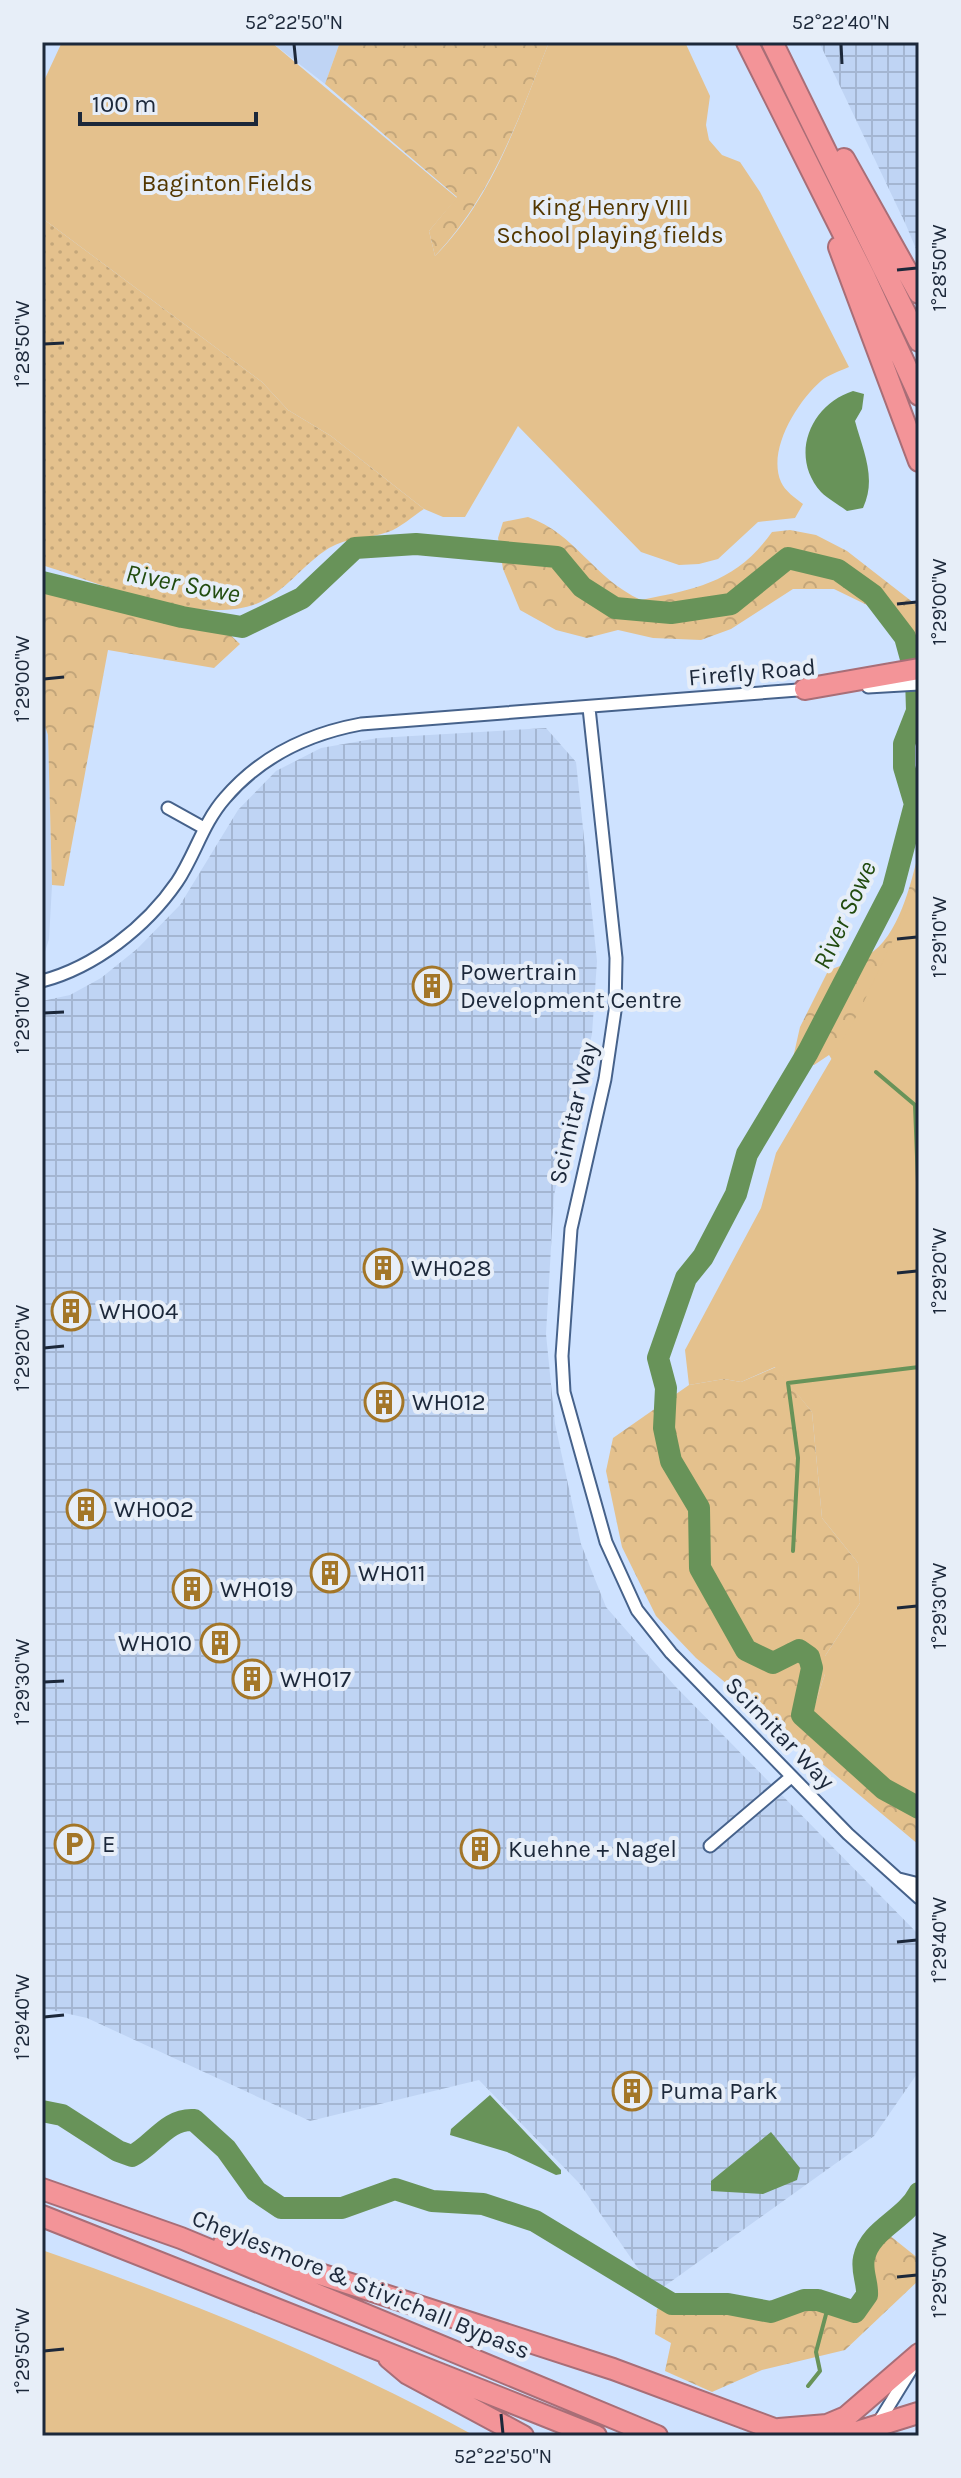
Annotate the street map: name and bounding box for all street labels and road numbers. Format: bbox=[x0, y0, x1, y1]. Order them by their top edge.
street label: Firefly Road bbox=[687, 652, 817, 692]
street label: Scimitar Way bbox=[543, 1039, 603, 1187]
street label: Scimitar Way bbox=[719, 1671, 841, 1795]
street label: Cheylesmore & Stivichall Bypass bbox=[188, 2203, 534, 2365]

